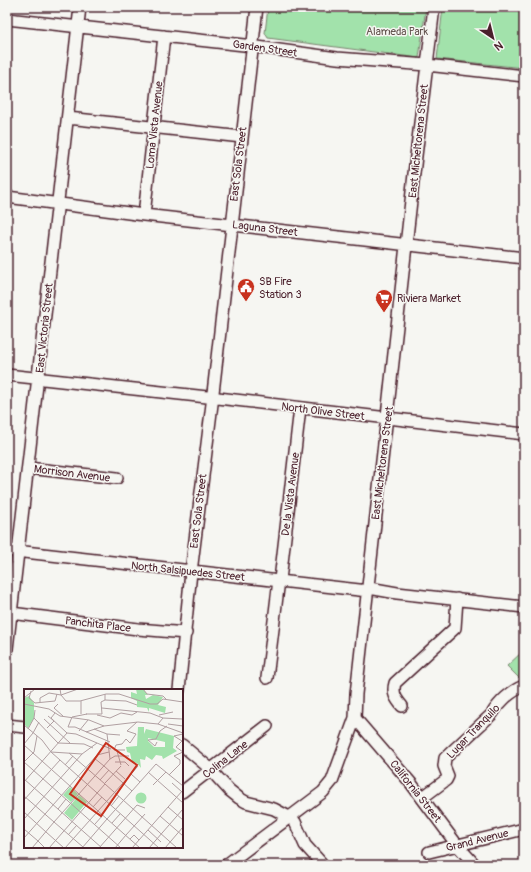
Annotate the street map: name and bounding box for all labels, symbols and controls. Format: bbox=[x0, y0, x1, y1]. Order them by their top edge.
north arrow bbox=[473, 18, 513, 58]
park label: Alameda Park bbox=[366, 25, 429, 38]
street label: Garden Street bbox=[232, 38, 299, 60]
text: N bbox=[491, 38, 505, 54]
street label: Loma Vista Avenue bbox=[143, 80, 166, 170]
street label: East Micheltorena Street bbox=[406, 83, 431, 198]
street label: East Sola Street bbox=[227, 126, 250, 202]
street label: Laguna Street bbox=[231, 218, 299, 239]
place label: SB Fire Station 3 bbox=[259, 275, 302, 301]
public building icon: SB Fire Station 3 bbox=[236, 277, 256, 302]
street label: East Victoria Street bbox=[33, 282, 56, 374]
supermarket icon: Riviera Market bbox=[374, 288, 394, 313]
place label: Riviera Market bbox=[397, 292, 461, 305]
street label: North Olive Street bbox=[281, 400, 366, 423]
street label: East Micheltorena Street bbox=[369, 405, 396, 520]
street label: De la Vista Avenue bbox=[279, 451, 302, 537]
street label: Morrison Avenue bbox=[33, 462, 111, 485]
street label: East Sola Street bbox=[187, 473, 210, 549]
street label: North Salsipuedes Street bbox=[130, 559, 246, 584]
street label: Panchita Place bbox=[64, 614, 132, 635]
inset map bbox=[24, 689, 183, 848]
street label: Lugar Tranquilo bbox=[444, 701, 503, 761]
street label: Colina Lane bbox=[200, 737, 251, 781]
street label: California Street bbox=[387, 758, 444, 826]
street label: Grand Avenue bbox=[445, 826, 510, 855]

